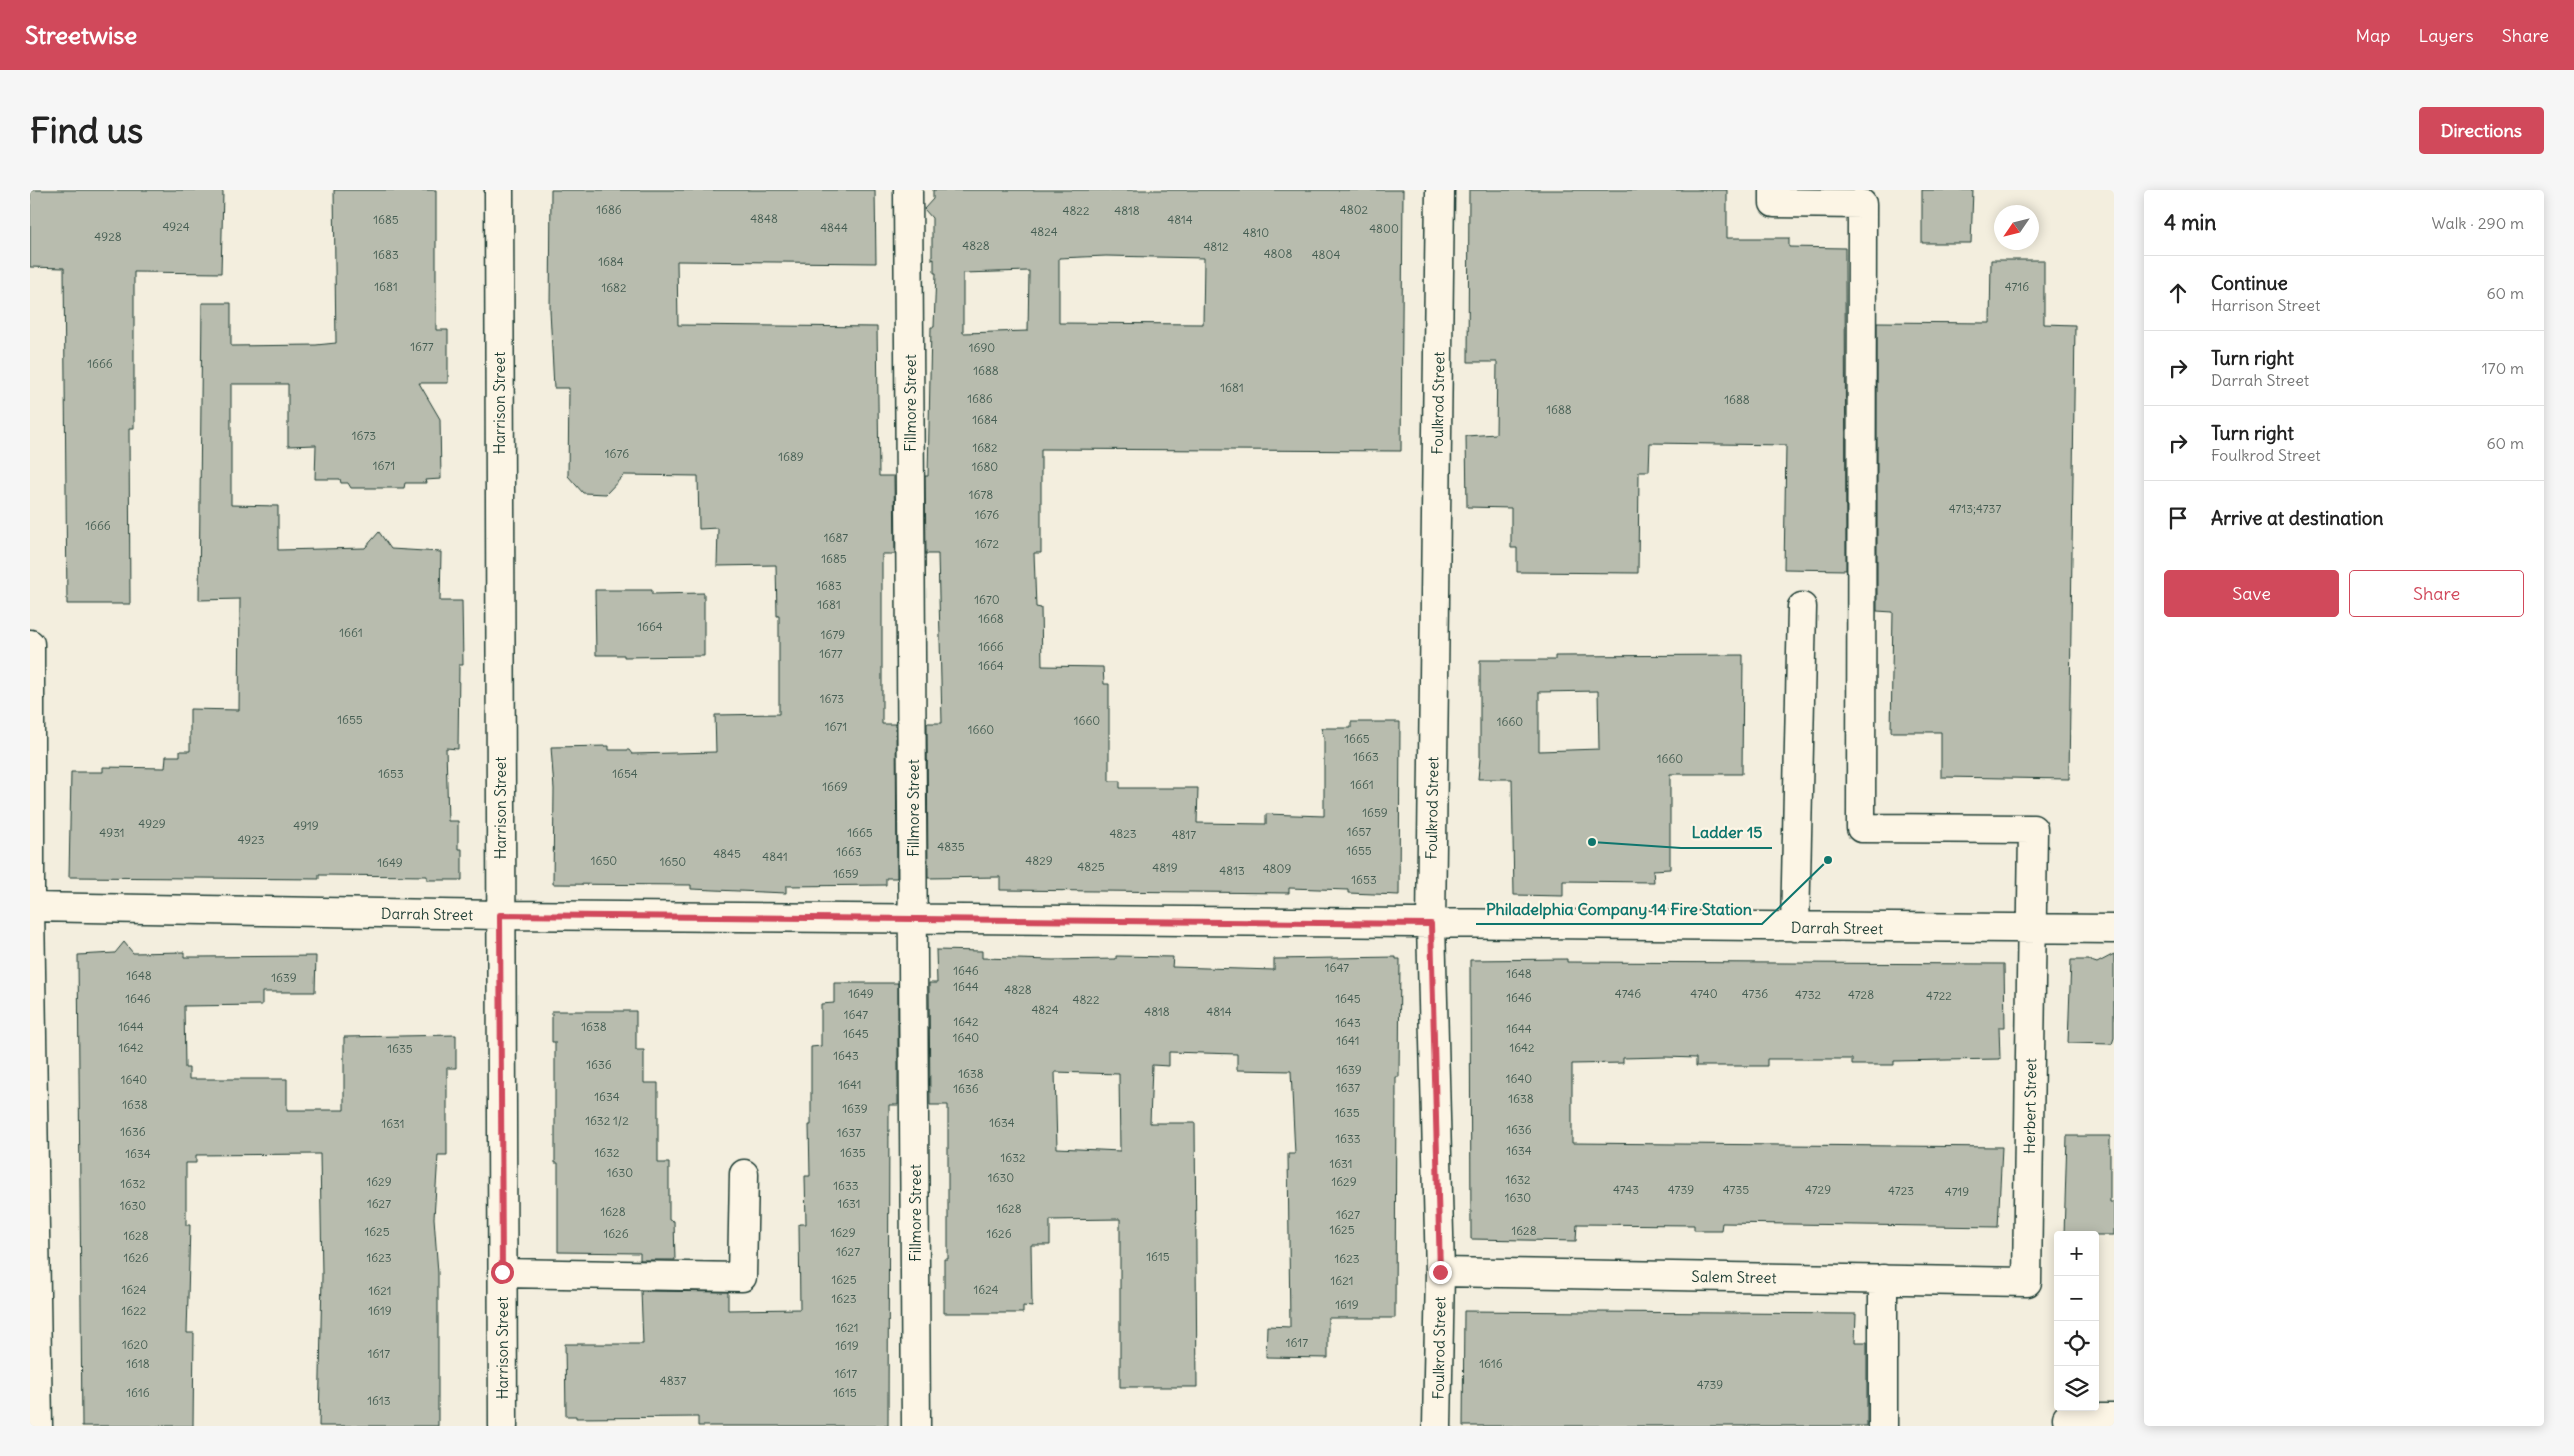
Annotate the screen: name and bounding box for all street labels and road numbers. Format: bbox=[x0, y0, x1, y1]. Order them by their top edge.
street label: Foulkrod Street bbox=[1428, 351, 1448, 455]
street label: Harrison Street bbox=[490, 352, 509, 454]
street label: Fillmore Street bbox=[901, 354, 920, 452]
street label: Foulkrod Street bbox=[1422, 756, 1442, 860]
street label: Harrison Street bbox=[491, 757, 510, 859]
street label: Fillmore Street bbox=[904, 759, 923, 857]
street label: Darrah Street bbox=[381, 904, 473, 924]
street label: Darrah Street bbox=[1791, 918, 1883, 938]
street label: Herbert Street bbox=[2020, 1058, 2040, 1154]
street label: Fillmore Street bbox=[906, 1164, 925, 1262]
street label: Salem Street bbox=[1691, 1267, 1777, 1287]
street label: Foulkrod Street bbox=[1429, 1296, 1449, 1400]
street label: Harrison Street bbox=[493, 1297, 512, 1399]

